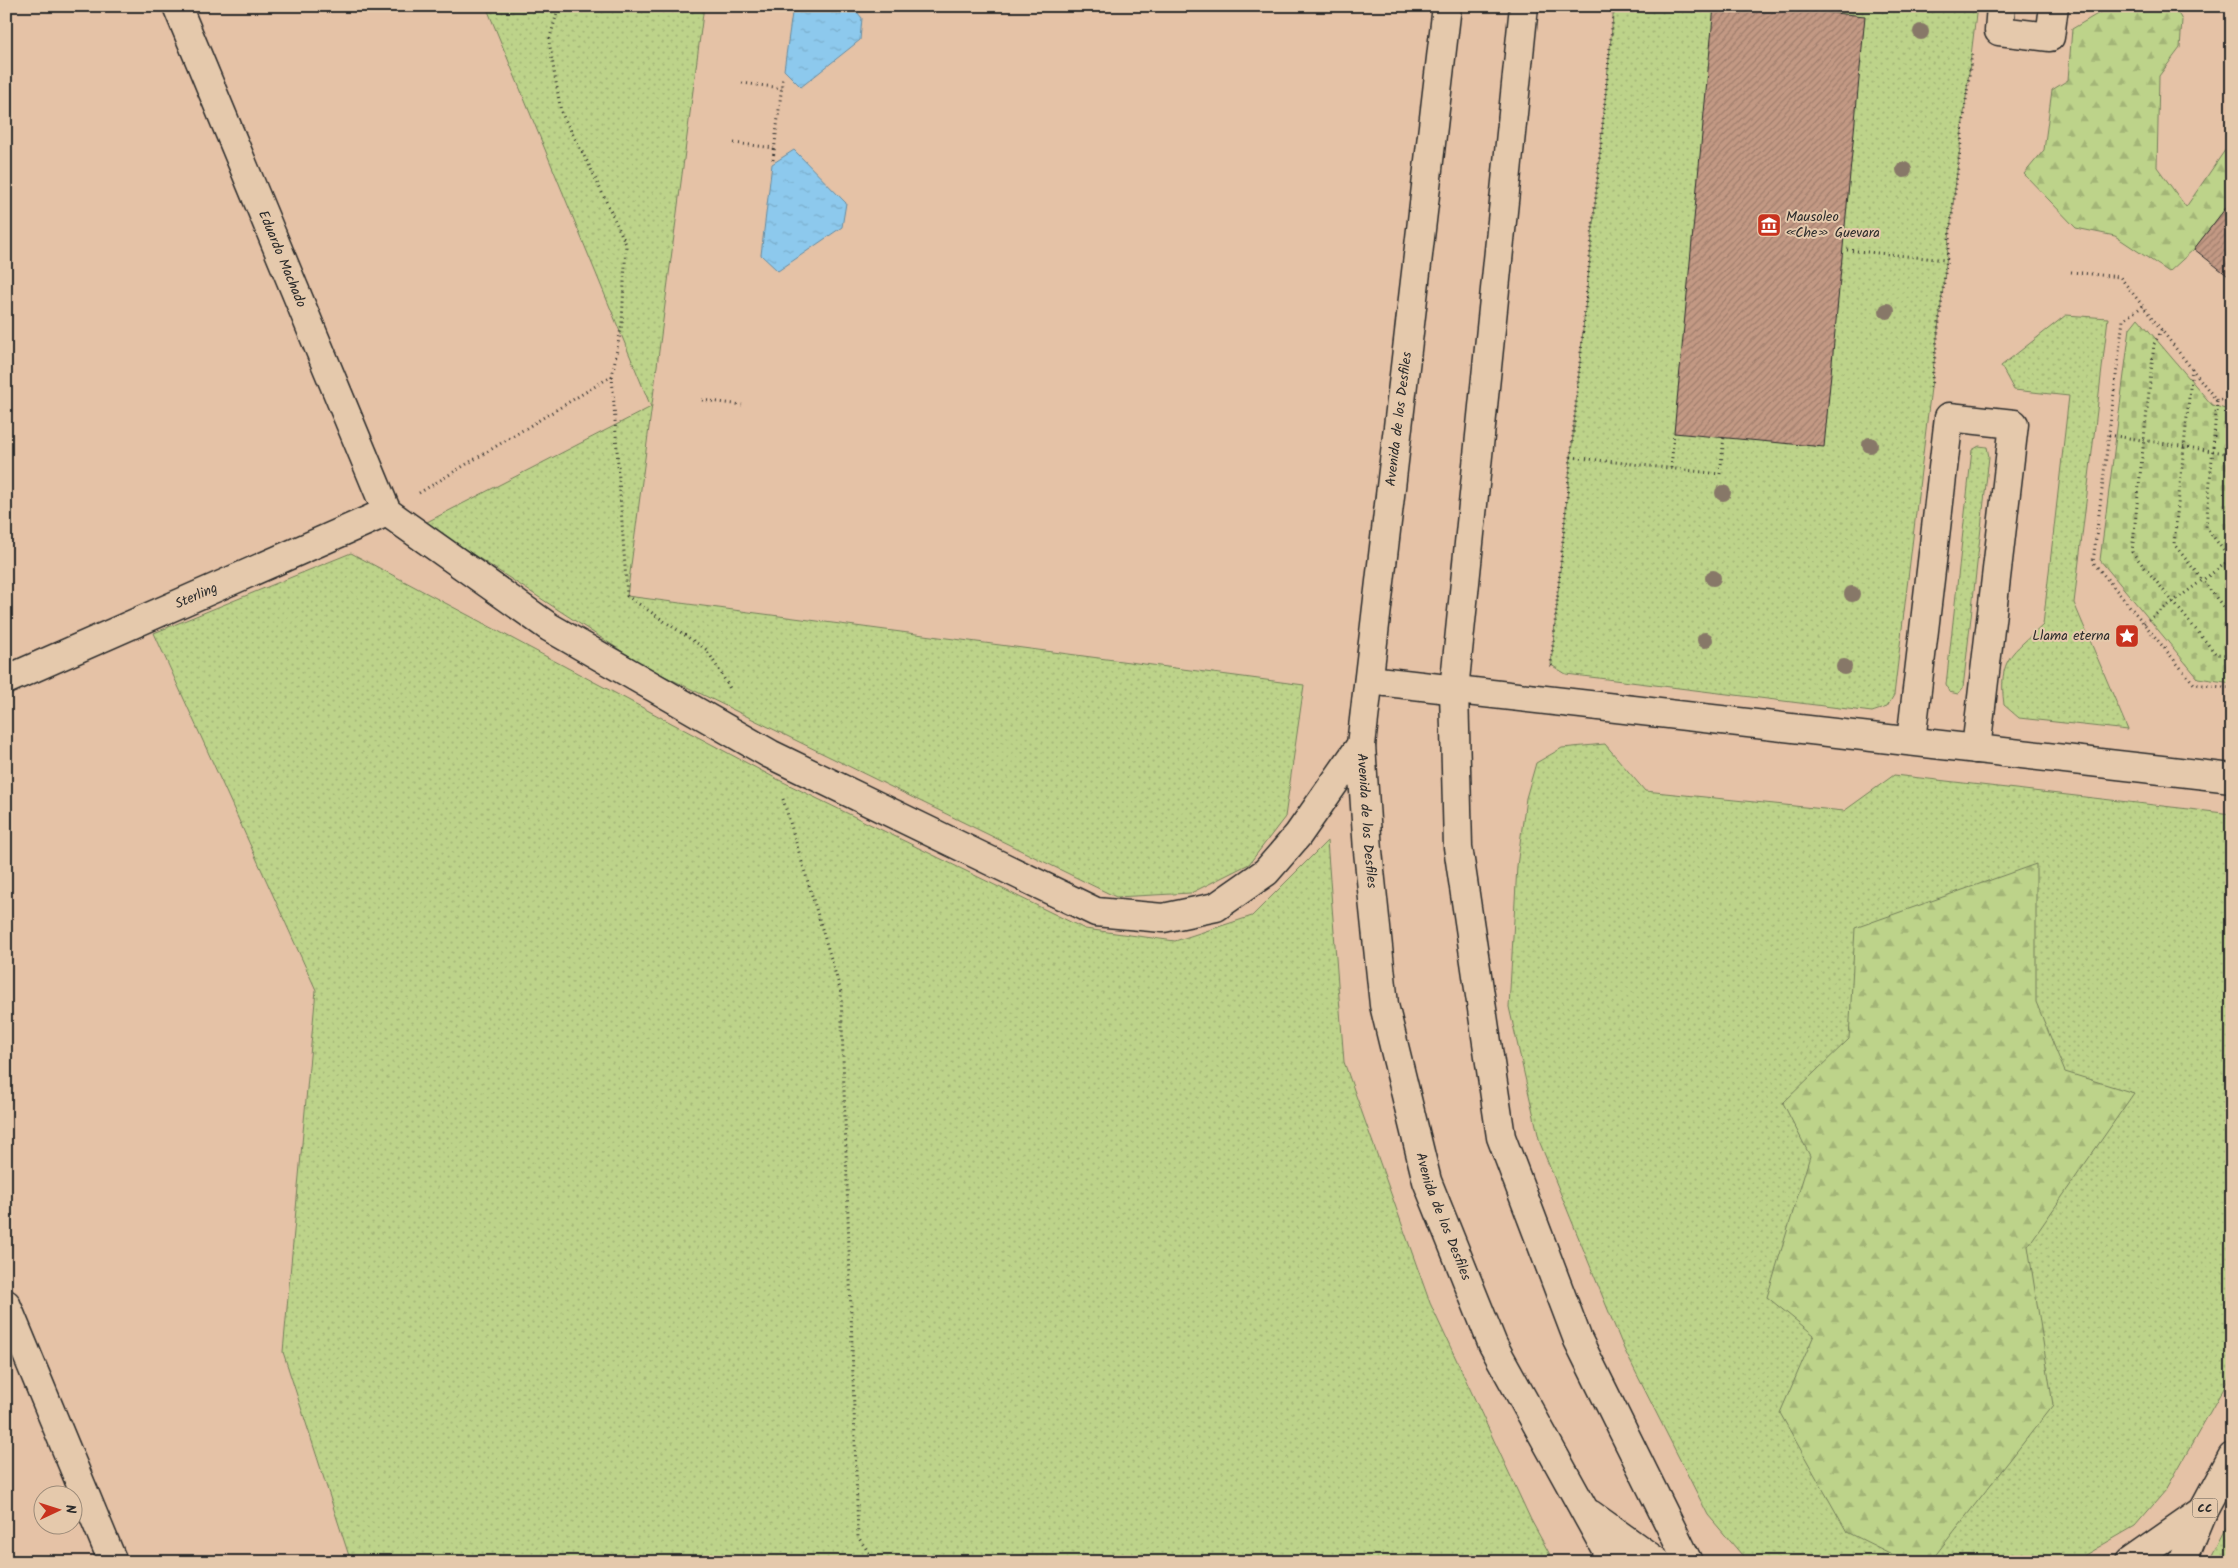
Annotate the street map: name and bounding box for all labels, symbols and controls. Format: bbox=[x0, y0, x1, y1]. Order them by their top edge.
place label: Mausoleo «Che» Guevara bbox=[1786, 206, 1880, 244]
street label: Eduardo Machado bbox=[252, 207, 312, 311]
museum icon: Mausoleo «Che» Guevara bbox=[1756, 212, 1782, 238]
street label: Avenida de los Desfiles bbox=[1380, 350, 1418, 487]
street label: Sterling bbox=[171, 577, 221, 615]
place icon: Llama eterna bbox=[2114, 623, 2140, 649]
place label: Llama eterna bbox=[2032, 625, 2110, 647]
street label: Avenida de los Desfiles bbox=[1351, 753, 1383, 890]
street label: Avenida de los Desfiles bbox=[1409, 1150, 1477, 1284]
north arrow bbox=[32, 1486, 82, 1536]
road number: CC bbox=[2192, 1499, 2218, 1518]
text: N bbox=[59, 1504, 81, 1514]

